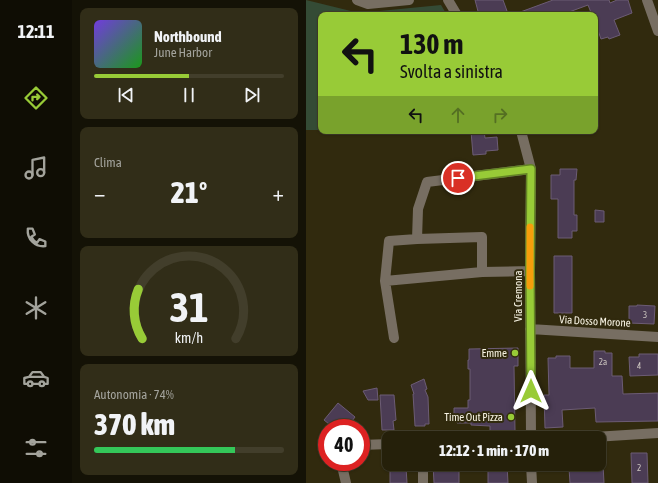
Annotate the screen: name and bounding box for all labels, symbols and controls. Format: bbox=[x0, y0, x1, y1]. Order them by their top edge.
text: 12:11 bbox=[17, 21, 55, 42]
text: Northbound bbox=[154, 28, 222, 45]
icon: left bbox=[334, 28, 386, 80]
text: 130 m bbox=[400, 28, 463, 60]
text: June Harbor bbox=[154, 45, 212, 60]
text: Svolta a sinistra bbox=[400, 61, 503, 82]
icon: directions bbox=[22, 84, 50, 112]
icon: previous bbox=[115, 84, 137, 106]
icon: pause bbox=[178, 84, 200, 106]
icon: next bbox=[241, 84, 263, 106]
icon: left bbox=[405, 104, 427, 126]
icon: ahead bbox=[447, 104, 469, 126]
icon: right bbox=[489, 104, 511, 126]
icon: music bbox=[22, 154, 50, 182]
text: Clima bbox=[94, 155, 122, 170]
pin bbox=[441, 161, 475, 195]
icon: arrive bbox=[447, 167, 469, 189]
text: 21° bbox=[171, 175, 207, 209]
text: − bbox=[94, 180, 105, 206]
text: + bbox=[273, 180, 284, 206]
icon: phone bbox=[22, 224, 50, 252]
street label: Via Cremona bbox=[512, 270, 524, 322]
text: 31 bbox=[169, 283, 209, 331]
icon: climate bbox=[22, 294, 50, 322]
house number: 3 bbox=[643, 310, 647, 320]
street label: Via Dosso Morone bbox=[559, 313, 631, 329]
text: km/h bbox=[175, 329, 203, 345]
place label: Emme bbox=[481, 347, 507, 359]
marker: Emme bbox=[510, 348, 520, 358]
house number: 2a bbox=[599, 357, 607, 367]
house number: 4 bbox=[637, 361, 641, 371]
icon: car bbox=[22, 364, 50, 392]
position arrow bbox=[510, 370, 552, 412]
text: Autonomia · 74% bbox=[94, 387, 174, 402]
text: 370 km bbox=[94, 407, 175, 441]
place label: Time Out Pizza bbox=[444, 411, 503, 423]
marker: Time Out Pizza bbox=[506, 412, 516, 422]
speed limit sign: 40 bbox=[318, 419, 370, 471]
icon: filters bbox=[22, 434, 50, 462]
text: 12:12 · 1 min · 170 m bbox=[439, 442, 549, 459]
house number: 2 bbox=[637, 463, 641, 473]

